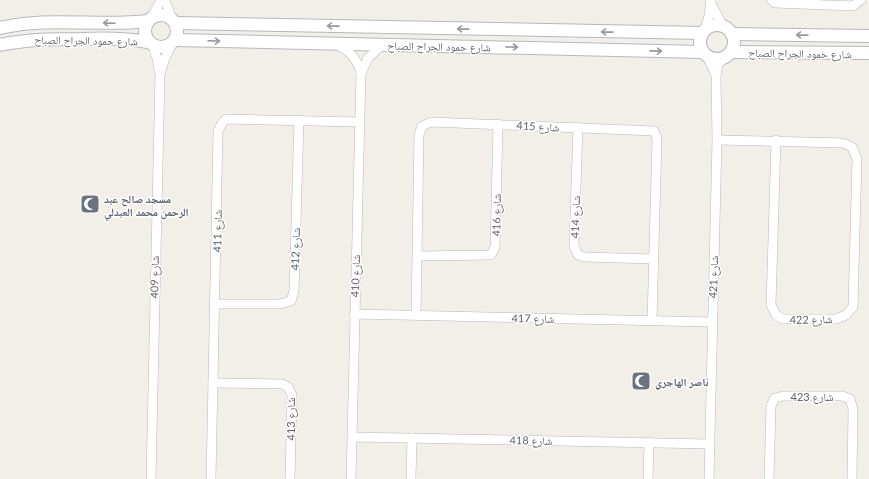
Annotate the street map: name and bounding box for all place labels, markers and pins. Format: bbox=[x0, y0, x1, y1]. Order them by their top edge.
place label: مسجد صالح عبد الرحمن محمد العبدلي bbox=[104, 192, 189, 220]
mosque icon: مسجد صالح عبد الرحمن محمد العبدلي bbox=[79, 193, 101, 215]
mosque icon: ناصر الهاجري bbox=[630, 370, 652, 392]
place label: ناصر الهاجري bbox=[655, 375, 708, 390]

